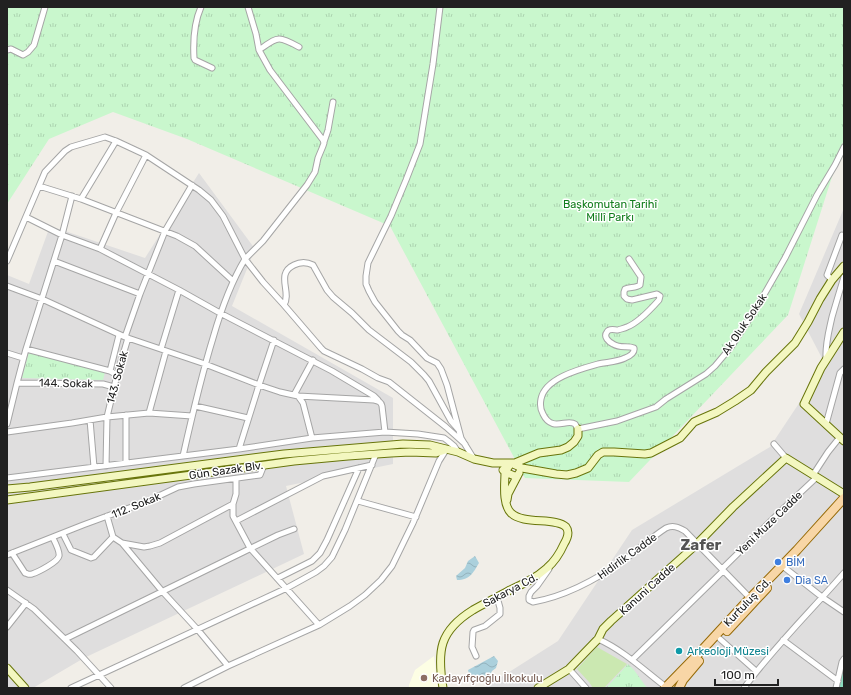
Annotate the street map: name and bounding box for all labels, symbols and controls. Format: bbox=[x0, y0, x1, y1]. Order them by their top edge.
park label: Başkomutan Tarihî Millî Parkı bbox=[563, 198, 657, 224]
street label: Ak Oluk Sokak bbox=[719, 291, 770, 357]
street label: 143. Sokak bbox=[104, 349, 131, 405]
street label: 144. Sokak bbox=[39, 377, 93, 390]
street label: Gün Sazak Blv. bbox=[188, 459, 264, 482]
street label: Yeni Muze Cadde bbox=[734, 489, 805, 558]
street label: 112. Sokak bbox=[110, 490, 163, 521]
street label: Hidirlik Cadde bbox=[595, 531, 659, 582]
district label: Zafer bbox=[681, 536, 722, 554]
place label: BİM bbox=[786, 555, 805, 569]
marker: BİM bbox=[773, 557, 783, 567]
street label: Kanuni Cadde bbox=[617, 561, 678, 618]
street label: Sakarya Cd. bbox=[481, 571, 540, 610]
place label: Dia SA bbox=[795, 574, 829, 587]
street label: Kurtuluş Cd. bbox=[721, 575, 774, 629]
marker: Dia SA bbox=[782, 575, 792, 585]
place label: Arkeoloji Müzesi bbox=[687, 645, 769, 658]
marker: Arkeoloji Müzesi bbox=[674, 646, 684, 656]
scale bar bbox=[715, 661, 778, 687]
text: 100 m bbox=[721, 668, 755, 682]
place label: Kadayıfçıoğlu İlkokulu bbox=[432, 671, 543, 685]
marker: Kadayıfçıoğlu İlkokulu bbox=[419, 673, 429, 683]

